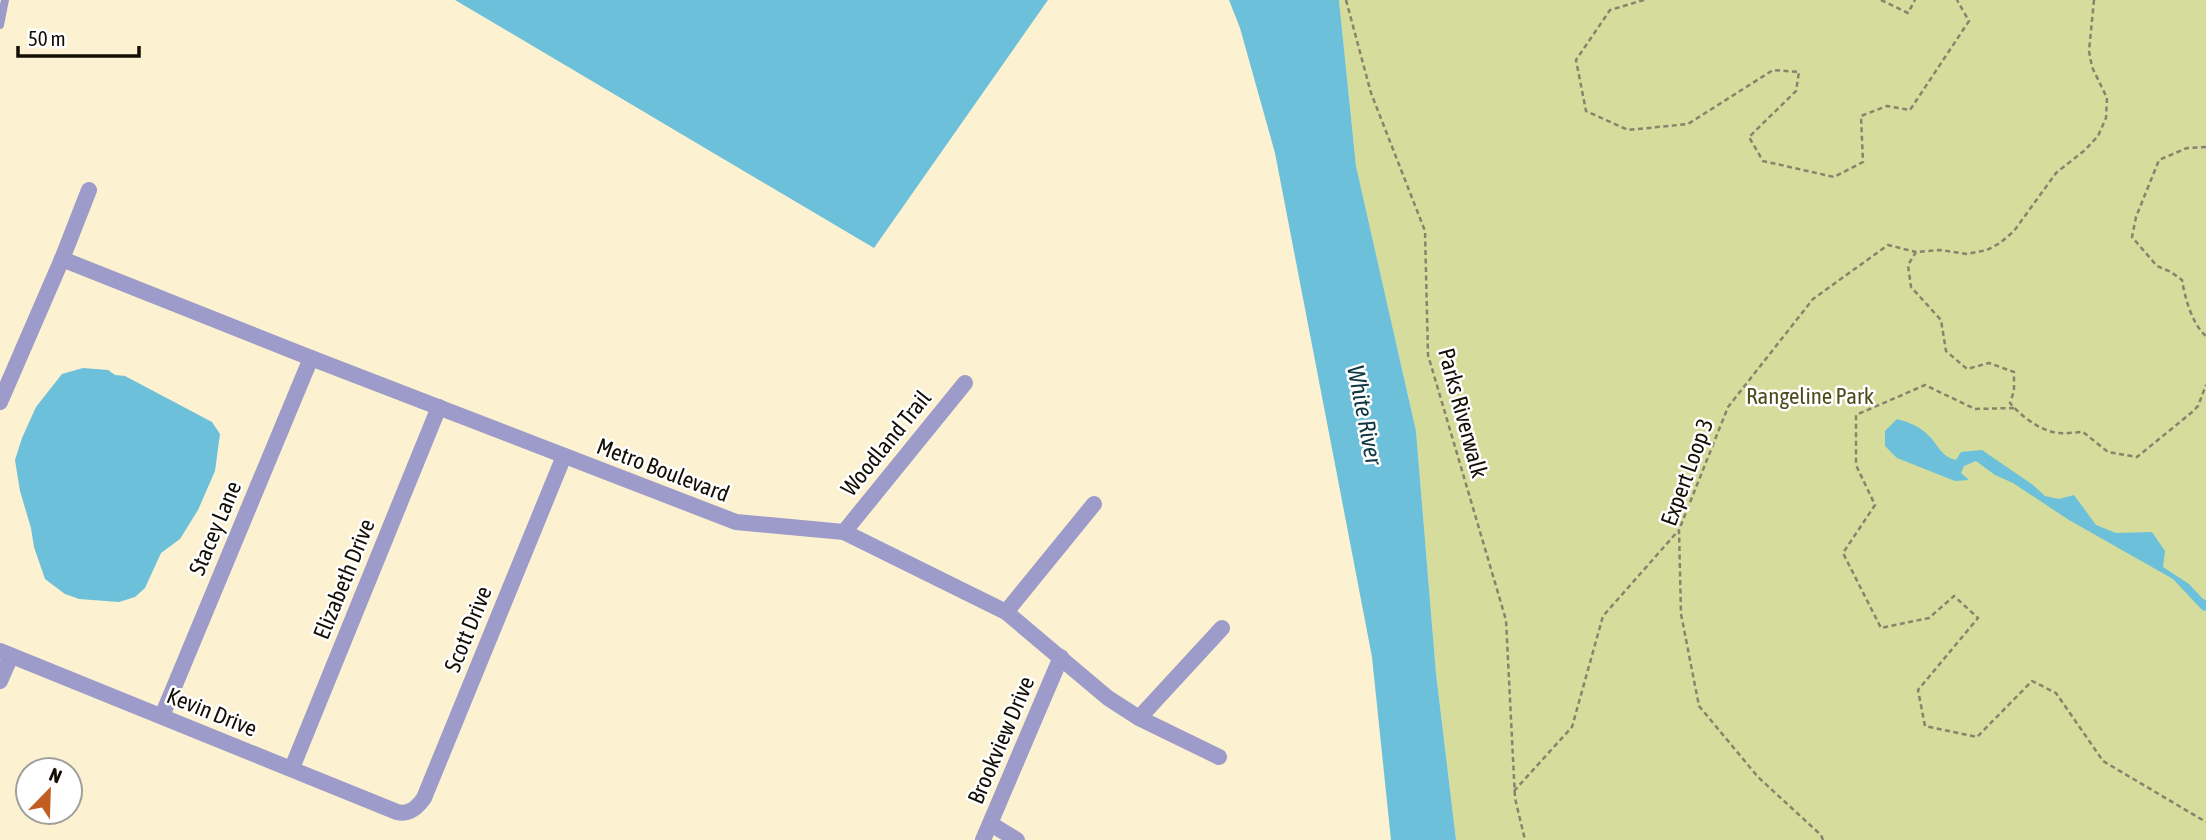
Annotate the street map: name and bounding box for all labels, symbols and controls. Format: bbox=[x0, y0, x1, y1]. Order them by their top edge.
scale bar bbox=[18, 14, 138, 58]
text: 50 m bbox=[28, 26, 66, 50]
street label: Parks Riverwalk bbox=[1433, 345, 1493, 481]
water label: White River bbox=[1342, 363, 1388, 468]
park label: Rangeline Park bbox=[1746, 383, 1874, 409]
street label: Woodland Trail bbox=[836, 385, 936, 501]
street label: Expert Loop 3 bbox=[1656, 415, 1718, 529]
street label: Metro Boulevard bbox=[593, 433, 733, 507]
street label: Stacey Lane bbox=[184, 477, 246, 579]
street label: Elizabeth Drive bbox=[308, 515, 380, 643]
street label: Scott Drive bbox=[439, 582, 497, 676]
street label: Brookview Drive bbox=[962, 672, 1040, 808]
street label: Kevin Drive bbox=[163, 682, 261, 742]
north arrow bbox=[14, 756, 84, 826]
text: N bbox=[46, 763, 65, 788]

